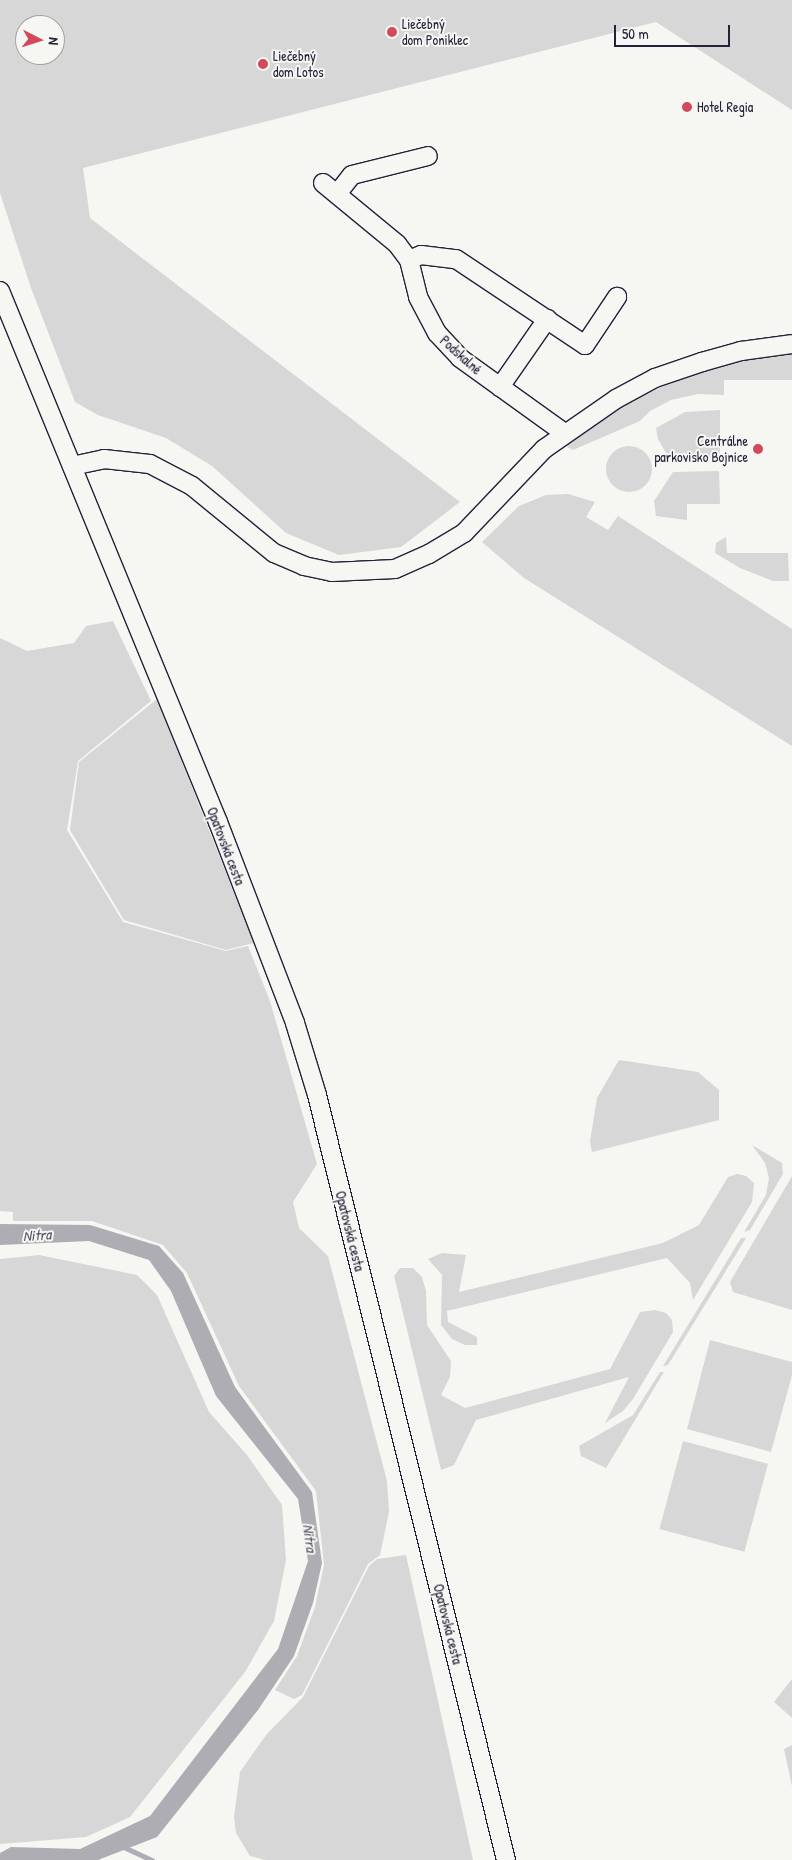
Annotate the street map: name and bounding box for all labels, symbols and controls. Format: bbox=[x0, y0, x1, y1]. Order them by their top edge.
north arrow bbox=[15, 15, 65, 65]
scale bar bbox=[617, 15, 733, 47]
place label: Liečebný dom Poniklec bbox=[402, 16, 468, 48]
text: 50 m bbox=[622, 23, 649, 44]
marker: Liečebný dom Poniklec bbox=[386, 26, 398, 38]
text: N bbox=[45, 37, 64, 46]
place label: Liečebný dom Lotos bbox=[273, 48, 324, 80]
marker: Liečebný dom Lotos bbox=[257, 58, 269, 70]
place label: Hotel Regia bbox=[697, 99, 753, 115]
marker: Hotel Regia bbox=[681, 101, 693, 113]
street label: Podskalné bbox=[437, 332, 485, 378]
place label: Centrálne parkovisko Bojnice bbox=[654, 433, 748, 466]
marker: Centrálne parkovisko Bojnice bbox=[752, 443, 764, 455]
street label: Opatovská cesta bbox=[203, 805, 249, 887]
street label: Opatovská cesta bbox=[332, 1189, 368, 1273]
water label: Nitra bbox=[22, 1225, 52, 1245]
water label: Nitra bbox=[299, 1523, 321, 1553]
street label: Opatovská cesta bbox=[430, 1582, 466, 1666]

